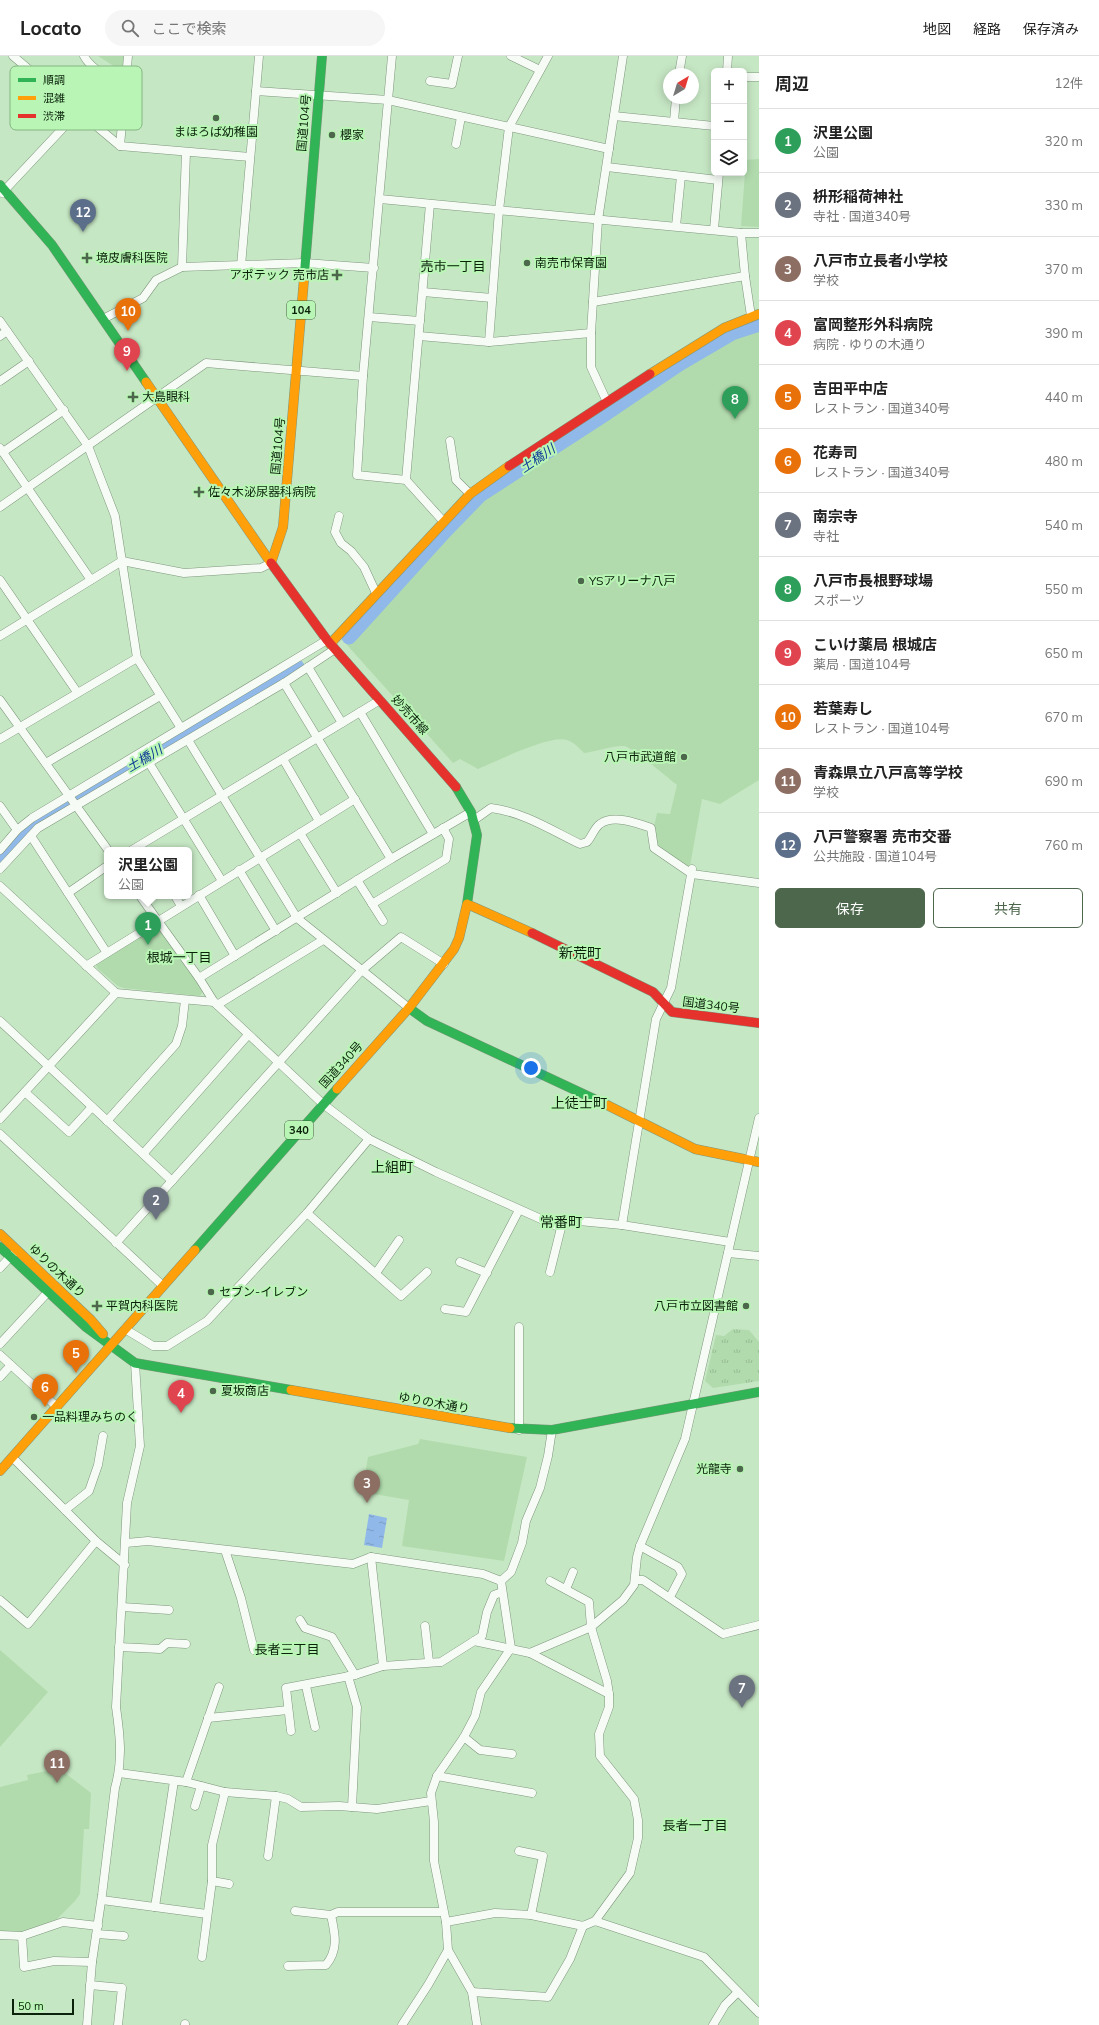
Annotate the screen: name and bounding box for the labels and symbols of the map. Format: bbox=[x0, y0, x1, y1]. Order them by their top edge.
legend bbox=[10, 66, 142, 130]
north arrow bbox=[663, 68, 699, 104]
text: 順調 bbox=[43, 73, 65, 87]
text: 混雑 bbox=[43, 91, 65, 105]
street label: 国道104号 bbox=[294, 94, 313, 152]
text: 渋滞 bbox=[43, 109, 65, 123]
marker: まほろば幼稚園 bbox=[211, 113, 221, 123]
place label: まほろば幼稚園 bbox=[174, 124, 258, 139]
place label: 櫻家 bbox=[340, 127, 364, 142]
marker: 櫻家 bbox=[327, 130, 337, 140]
pin: 12 bbox=[70, 199, 96, 232]
place label: 境皮膚科医院 bbox=[96, 250, 168, 265]
marker: 境皮膚科医院 bbox=[81, 252, 93, 264]
place label: 南売市保育園 bbox=[535, 255, 607, 270]
district label: 売市一丁目 bbox=[420, 258, 486, 274]
marker: 南売市保育園 bbox=[522, 258, 532, 268]
place label: アポテック 売市店 bbox=[230, 267, 329, 282]
marker: アポテック 売市店 bbox=[332, 270, 342, 280]
pin: 10 bbox=[115, 298, 141, 331]
road number: 104 bbox=[287, 301, 315, 319]
pin: 9 bbox=[114, 338, 140, 371]
pin: 8 bbox=[722, 386, 748, 419]
place label: 大島眼科 bbox=[142, 389, 190, 404]
marker: 大島眼科 bbox=[127, 391, 139, 403]
street label: 国道104号 bbox=[268, 417, 287, 475]
water label: 土橋川 bbox=[516, 439, 559, 476]
place label: 佐々木泌尿器科病院 bbox=[208, 484, 316, 499]
marker: 佐々木泌尿器科病院 bbox=[193, 486, 205, 498]
place label: YSアリーナ八戸 bbox=[588, 573, 675, 588]
marker: YSアリーナ八戸 bbox=[576, 576, 586, 586]
street label: 妙売市線 bbox=[389, 692, 432, 738]
water label: 土橋川 bbox=[123, 740, 167, 775]
place label: 八戸市武道館 bbox=[604, 749, 676, 764]
marker: 八戸市武道館 bbox=[679, 752, 689, 762]
pin: 1 bbox=[135, 912, 161, 945]
district label: 新荒町 bbox=[559, 944, 601, 962]
district label: 根城一丁目 bbox=[146, 949, 212, 965]
street label: 国道340号 bbox=[682, 994, 741, 1015]
street label: 国道340号 bbox=[316, 1038, 365, 1091]
your location bbox=[521, 1058, 541, 1078]
district label: 上徒士町 bbox=[551, 1094, 607, 1112]
road number: 340 bbox=[285, 1121, 313, 1139]
district label: 上組町 bbox=[371, 1158, 413, 1176]
pin: 2 bbox=[143, 1187, 169, 1220]
district label: 常番町 bbox=[540, 1213, 582, 1231]
street label: ゆりの木通り bbox=[26, 1241, 89, 1301]
place label: セブン-イレブン bbox=[219, 1284, 308, 1299]
marker: セブン-イレブン bbox=[206, 1287, 216, 1297]
place label: 平賀内科医院 bbox=[106, 1298, 178, 1313]
place label: 八戸市立図書館 bbox=[654, 1298, 738, 1313]
marker: 平賀内科医院 bbox=[91, 1300, 103, 1312]
marker: 八戸市立図書館 bbox=[741, 1301, 751, 1311]
pin: 5 bbox=[63, 1340, 89, 1373]
pin: 6 bbox=[32, 1374, 58, 1407]
pin: 4 bbox=[168, 1380, 194, 1413]
place label: 夏坂商店 bbox=[221, 1383, 269, 1398]
marker: 夏坂商店 bbox=[208, 1386, 218, 1396]
street label: ゆりの木通り bbox=[397, 1389, 471, 1416]
place label: 一品料理みちのく bbox=[42, 1409, 138, 1424]
marker: 一品料理みちのく bbox=[29, 1412, 39, 1422]
place label: 光龍寺 bbox=[696, 1461, 732, 1476]
marker: 光龍寺 bbox=[735, 1464, 745, 1474]
pin: 3 bbox=[354, 1470, 380, 1503]
district label: 長者三丁目 bbox=[254, 1641, 320, 1657]
pin: 7 bbox=[729, 1675, 755, 1708]
pin: 11 bbox=[44, 1750, 70, 1783]
district label: 長者一丁目 bbox=[662, 1817, 728, 1833]
scale bar bbox=[12, 1997, 74, 2016]

